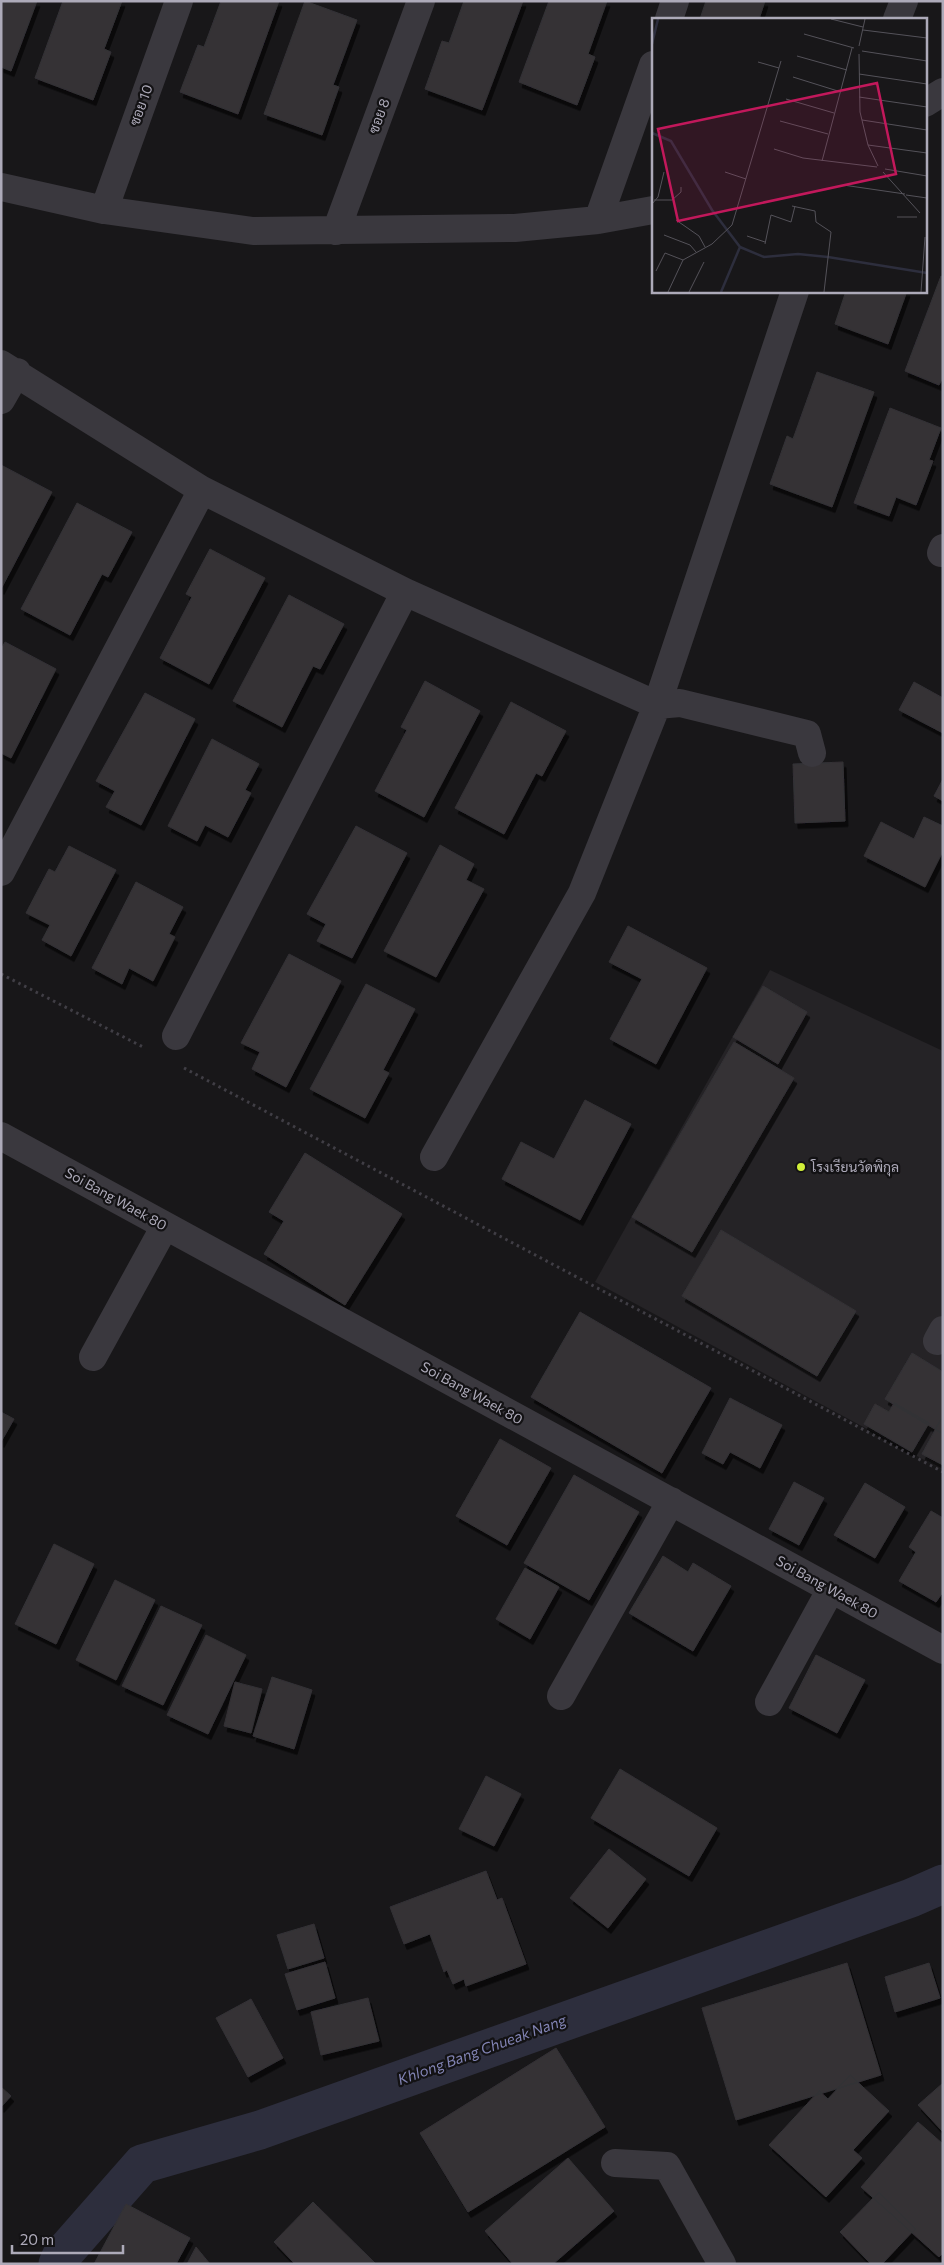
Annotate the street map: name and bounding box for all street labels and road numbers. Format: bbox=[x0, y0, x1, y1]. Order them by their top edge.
street label: ซอย 10 bbox=[125, 82, 156, 128]
street label: ซอย 8 bbox=[364, 96, 393, 136]
street label: Soi Bang Waek 80 bbox=[62, 1164, 170, 1234]
street label: Soi Bang Waek 80 bbox=[418, 1358, 526, 1428]
street label: Soi Bang Waek 80 bbox=[773, 1552, 881, 1622]

